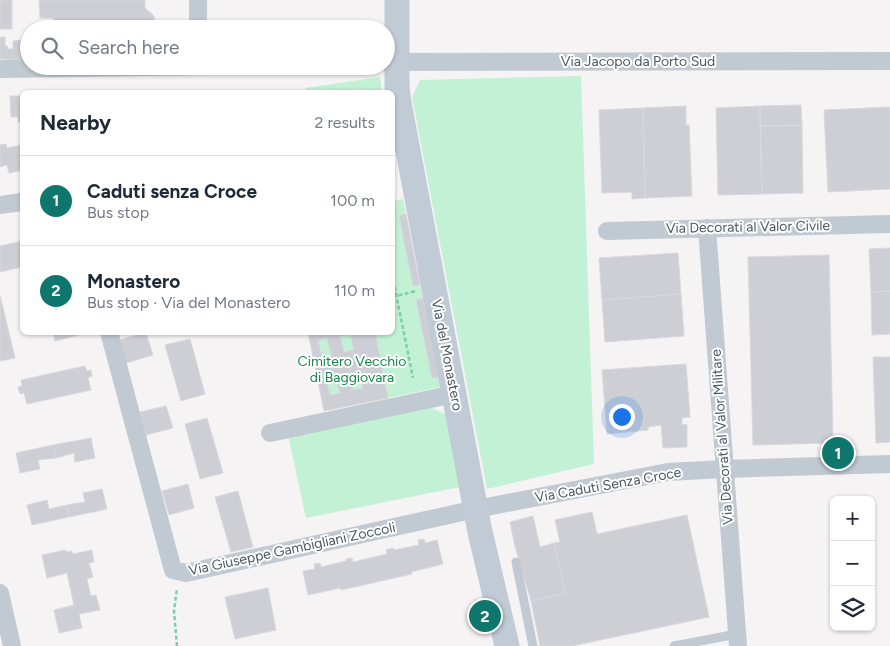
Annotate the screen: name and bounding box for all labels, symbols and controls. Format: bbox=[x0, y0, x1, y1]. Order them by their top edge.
search box bbox=[20, 20, 395, 75]
icon: search bbox=[38, 34, 66, 62]
text: Search here bbox=[78, 36, 180, 59]
street label: Via Jacopo da Porto Sud bbox=[561, 53, 715, 70]
text: Nearby bbox=[40, 110, 111, 135]
text: 2 results bbox=[315, 113, 375, 132]
text: Caduti senza Croce bbox=[87, 180, 257, 203]
text: 1 bbox=[53, 191, 59, 210]
text: 100 m bbox=[330, 191, 375, 210]
text: Bus stop bbox=[87, 203, 149, 222]
street label: Via Decorati al Valor Civile bbox=[666, 217, 831, 237]
text: Monastero bbox=[87, 270, 180, 293]
text: 2 bbox=[51, 281, 61, 300]
text: 110 m bbox=[334, 281, 375, 300]
text: Bus stop · Via del Monastero bbox=[87, 293, 291, 312]
street label: Via del Monastero bbox=[428, 298, 466, 412]
street label: Via Decorati al Valor Militare bbox=[707, 348, 737, 525]
park label: Cimitero Vecchio di Baggiovara bbox=[298, 353, 406, 386]
your location bbox=[609, 404, 635, 430]
pin: 1 bbox=[822, 434, 854, 472]
street label: Via Caduti Senza Croce bbox=[533, 464, 683, 506]
map controls bbox=[830, 496, 875, 631]
button: + bbox=[830, 496, 875, 541]
street label: Via Giuseppe Gambigliani Zoccoli bbox=[187, 519, 397, 579]
button: − bbox=[830, 541, 875, 586]
button: layers bbox=[830, 586, 875, 631]
pin: 2 bbox=[469, 597, 501, 635]

